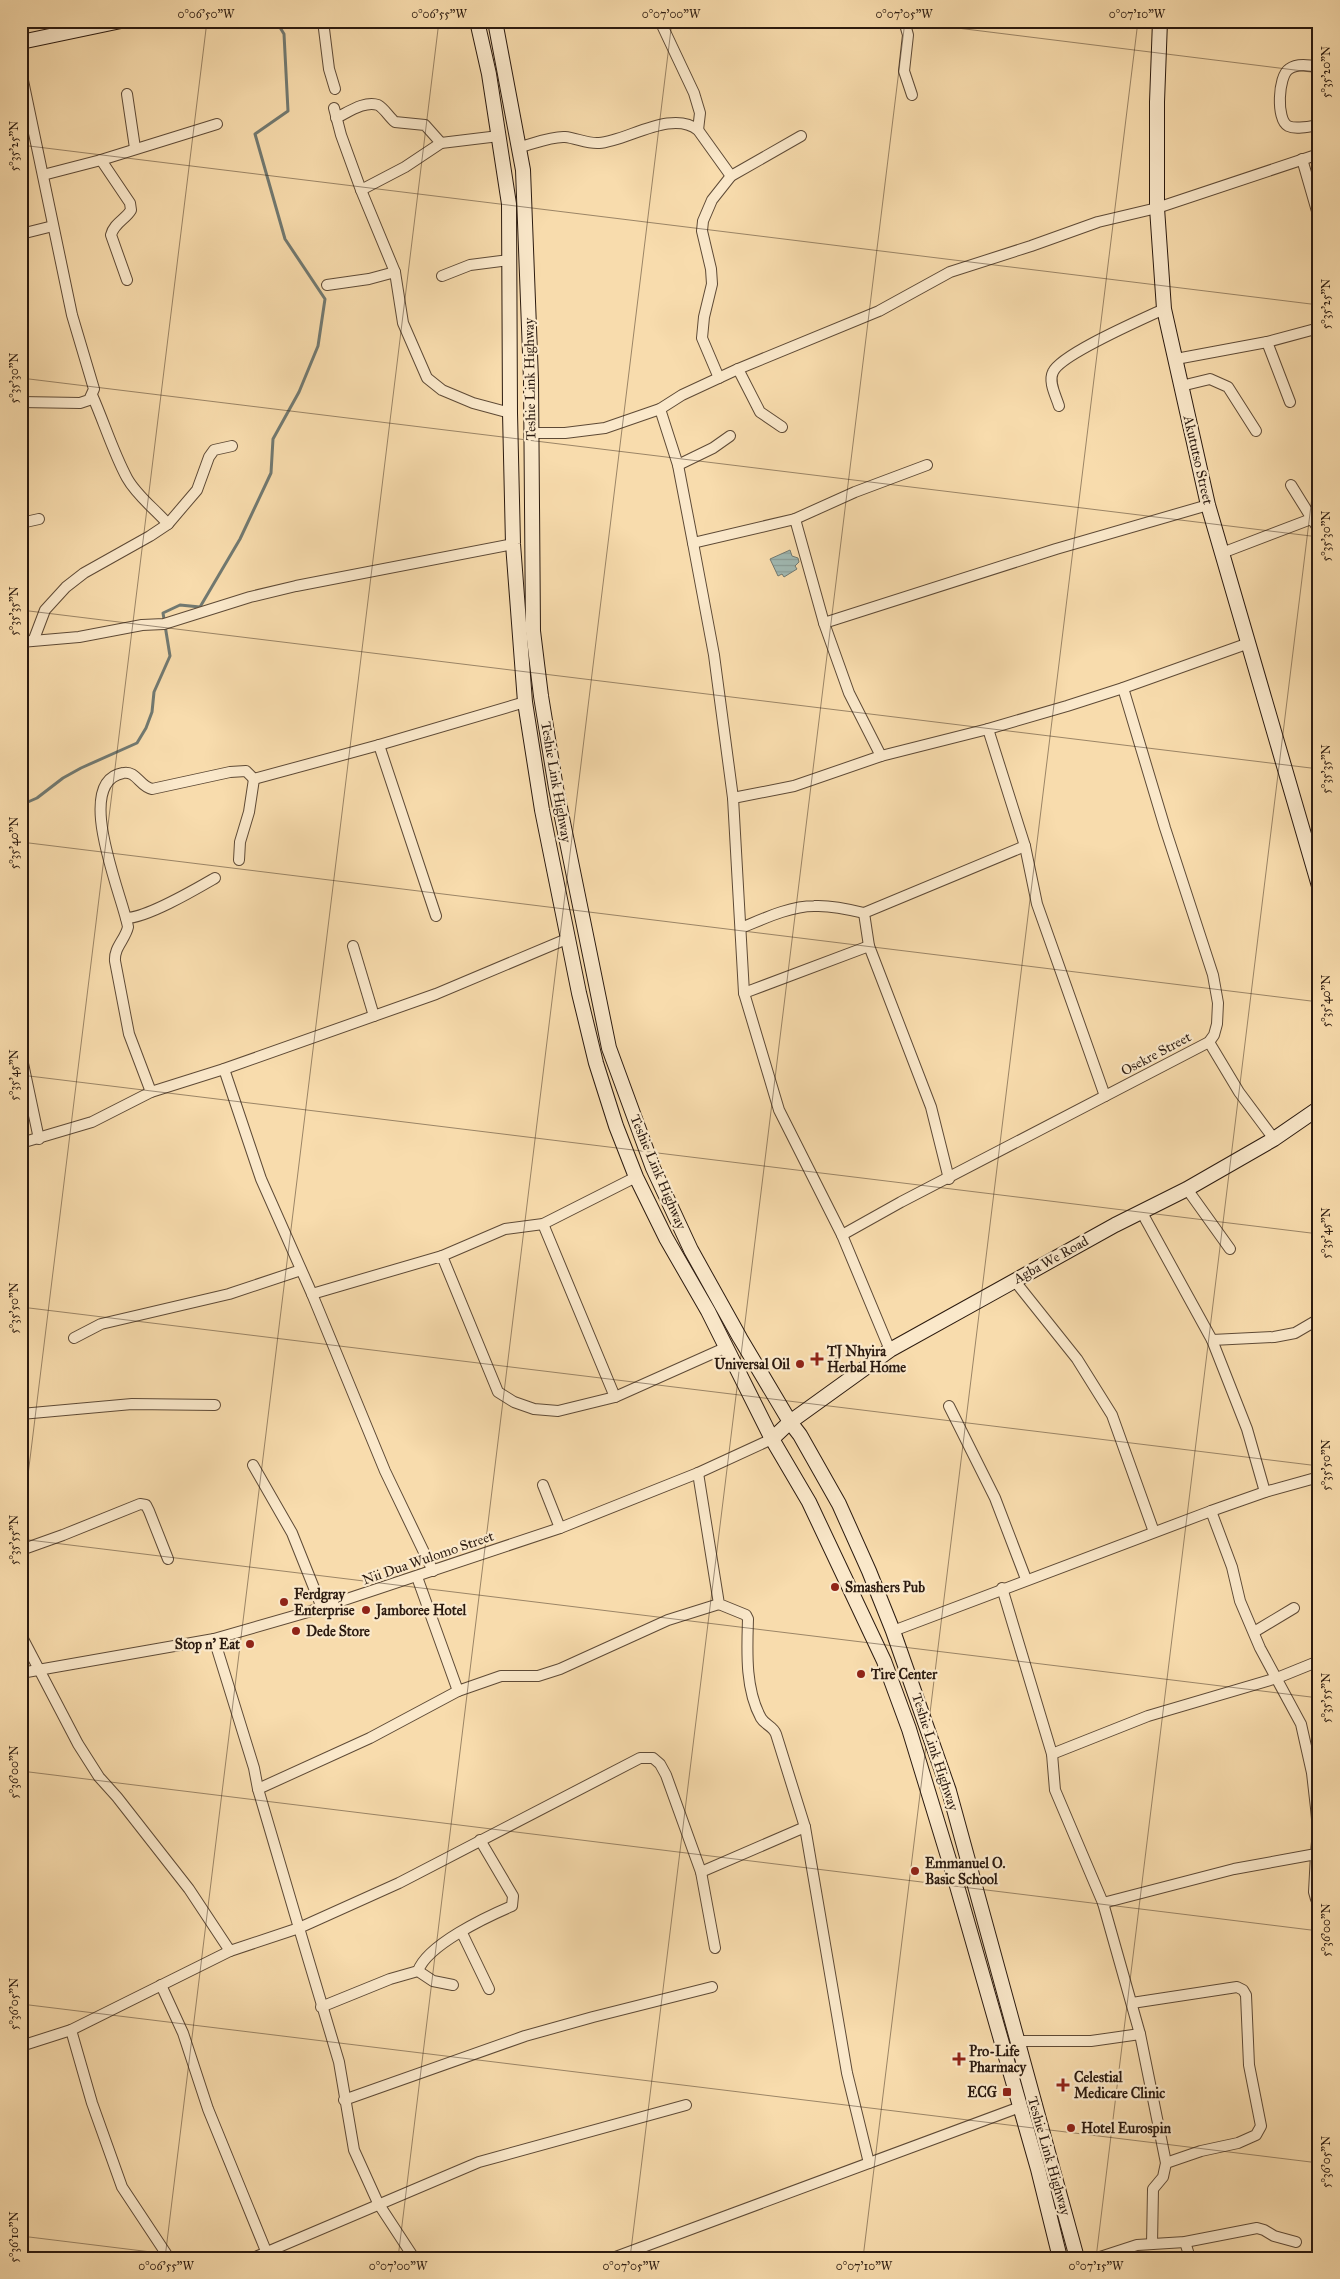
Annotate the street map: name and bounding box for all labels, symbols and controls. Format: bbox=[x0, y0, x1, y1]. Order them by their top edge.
text: 0°06'50"W bbox=[178, 7, 235, 21]
text: 0°06'55"W bbox=[411, 7, 467, 21]
text: 0°07'00"W bbox=[642, 7, 701, 21]
text: 0°07'05"W bbox=[875, 7, 933, 21]
text: 0°07'10"W bbox=[1109, 7, 1166, 21]
text: 5°35'20"N bbox=[1319, 46, 1333, 98]
text: 5°35'25"N bbox=[7, 121, 21, 171]
text: 5°35'25"N bbox=[1319, 279, 1333, 329]
street label: Teshie Link Highway bbox=[520, 317, 540, 440]
text: 5°35'30"N bbox=[7, 353, 21, 403]
street label: Akututso Street bbox=[1179, 413, 1217, 506]
text: 5°35'30"N bbox=[1319, 511, 1333, 561]
text: 5°35'35"N bbox=[7, 586, 21, 636]
street label: Teshie Link Highway bbox=[537, 720, 575, 844]
text: 5°35'35"N bbox=[1319, 744, 1333, 794]
text: 5°35'40"N bbox=[7, 817, 21, 869]
text: 5°35'40"N bbox=[1319, 975, 1333, 1027]
street label: Osekre Street bbox=[1118, 1028, 1194, 1080]
text: 5°35'45"N bbox=[7, 1049, 21, 1101]
street label: Teshie Link Highway bbox=[626, 1112, 690, 1232]
text: 5°35'45"N bbox=[1319, 1207, 1333, 1259]
street label: Agba We Road bbox=[1010, 1232, 1091, 1288]
text: 5°35'50"N bbox=[7, 1282, 21, 1334]
place label: TJ Nhyira Herbal Home bbox=[826, 1343, 906, 1376]
marker: TJ Nhyira Herbal Home bbox=[811, 1353, 823, 1365]
place label: Universal Oil bbox=[714, 1356, 791, 1373]
marker: Universal Oil bbox=[794, 1358, 806, 1370]
text: 5°35'50"N bbox=[1319, 1439, 1333, 1491]
text: 5°35'55"N bbox=[7, 1515, 21, 1565]
street label: Nii Dua Wulomo Street bbox=[360, 1527, 496, 1589]
place label: Smashers Pub bbox=[845, 1579, 925, 1596]
marker: Smashers Pub bbox=[829, 1581, 841, 1593]
place label: Ferdgray Enterprise bbox=[294, 1586, 355, 1620]
marker: Ferdgray Enterprise bbox=[278, 1596, 290, 1608]
place label: Jamboree Hotel bbox=[374, 1602, 468, 1620]
marker: Jamboree Hotel bbox=[360, 1604, 372, 1616]
place label: Dede Store bbox=[306, 1623, 370, 1640]
marker: Dede Store bbox=[290, 1625, 302, 1637]
place label: Stop n' Eat bbox=[175, 1636, 240, 1654]
marker: Stop n' Eat bbox=[244, 1638, 256, 1650]
place label: Tire Center bbox=[870, 1666, 938, 1683]
marker: Tire Center bbox=[855, 1668, 867, 1680]
text: 5°35'55"N bbox=[1319, 1673, 1333, 1723]
street label: Teshie Link Highway bbox=[908, 1691, 962, 1813]
text: 5°36'00"N bbox=[7, 1745, 21, 1799]
place label: Emmanuel O. Basic School bbox=[925, 1855, 1005, 1888]
marker: Emmanuel O. Basic School bbox=[909, 1865, 921, 1877]
text: 5°36'00"N bbox=[1319, 1903, 1333, 1957]
text: 5°36'05"N bbox=[7, 1978, 21, 2030]
place label: Pro-Life Pharmacy bbox=[969, 2043, 1028, 2077]
marker: Pro-Life Pharmacy bbox=[953, 2053, 965, 2065]
place label: Celestial Medicare Clinic bbox=[1074, 2069, 1165, 2102]
marker: Celestial Medicare Clinic bbox=[1056, 2078, 1070, 2092]
place label: ECG bbox=[967, 2084, 998, 2101]
marker: ECG bbox=[1001, 2086, 1013, 2098]
street label: Teshie Link Highway bbox=[1024, 2095, 1074, 2218]
place label: Hotel Eurospin bbox=[1081, 2120, 1171, 2138]
marker: Hotel Eurospin bbox=[1065, 2122, 1077, 2134]
text: 5°36'05"N bbox=[1319, 2136, 1333, 2188]
text: 5°36'10"N bbox=[7, 2211, 21, 2263]
text: 0°06'55"W bbox=[138, 2259, 194, 2273]
text: 0°07'00"W bbox=[369, 2259, 428, 2273]
text: 0°07'05"W bbox=[602, 2259, 660, 2273]
text: 0°07'10"W bbox=[836, 2259, 893, 2273]
text: 0°07'15"W bbox=[1069, 2259, 1124, 2273]

